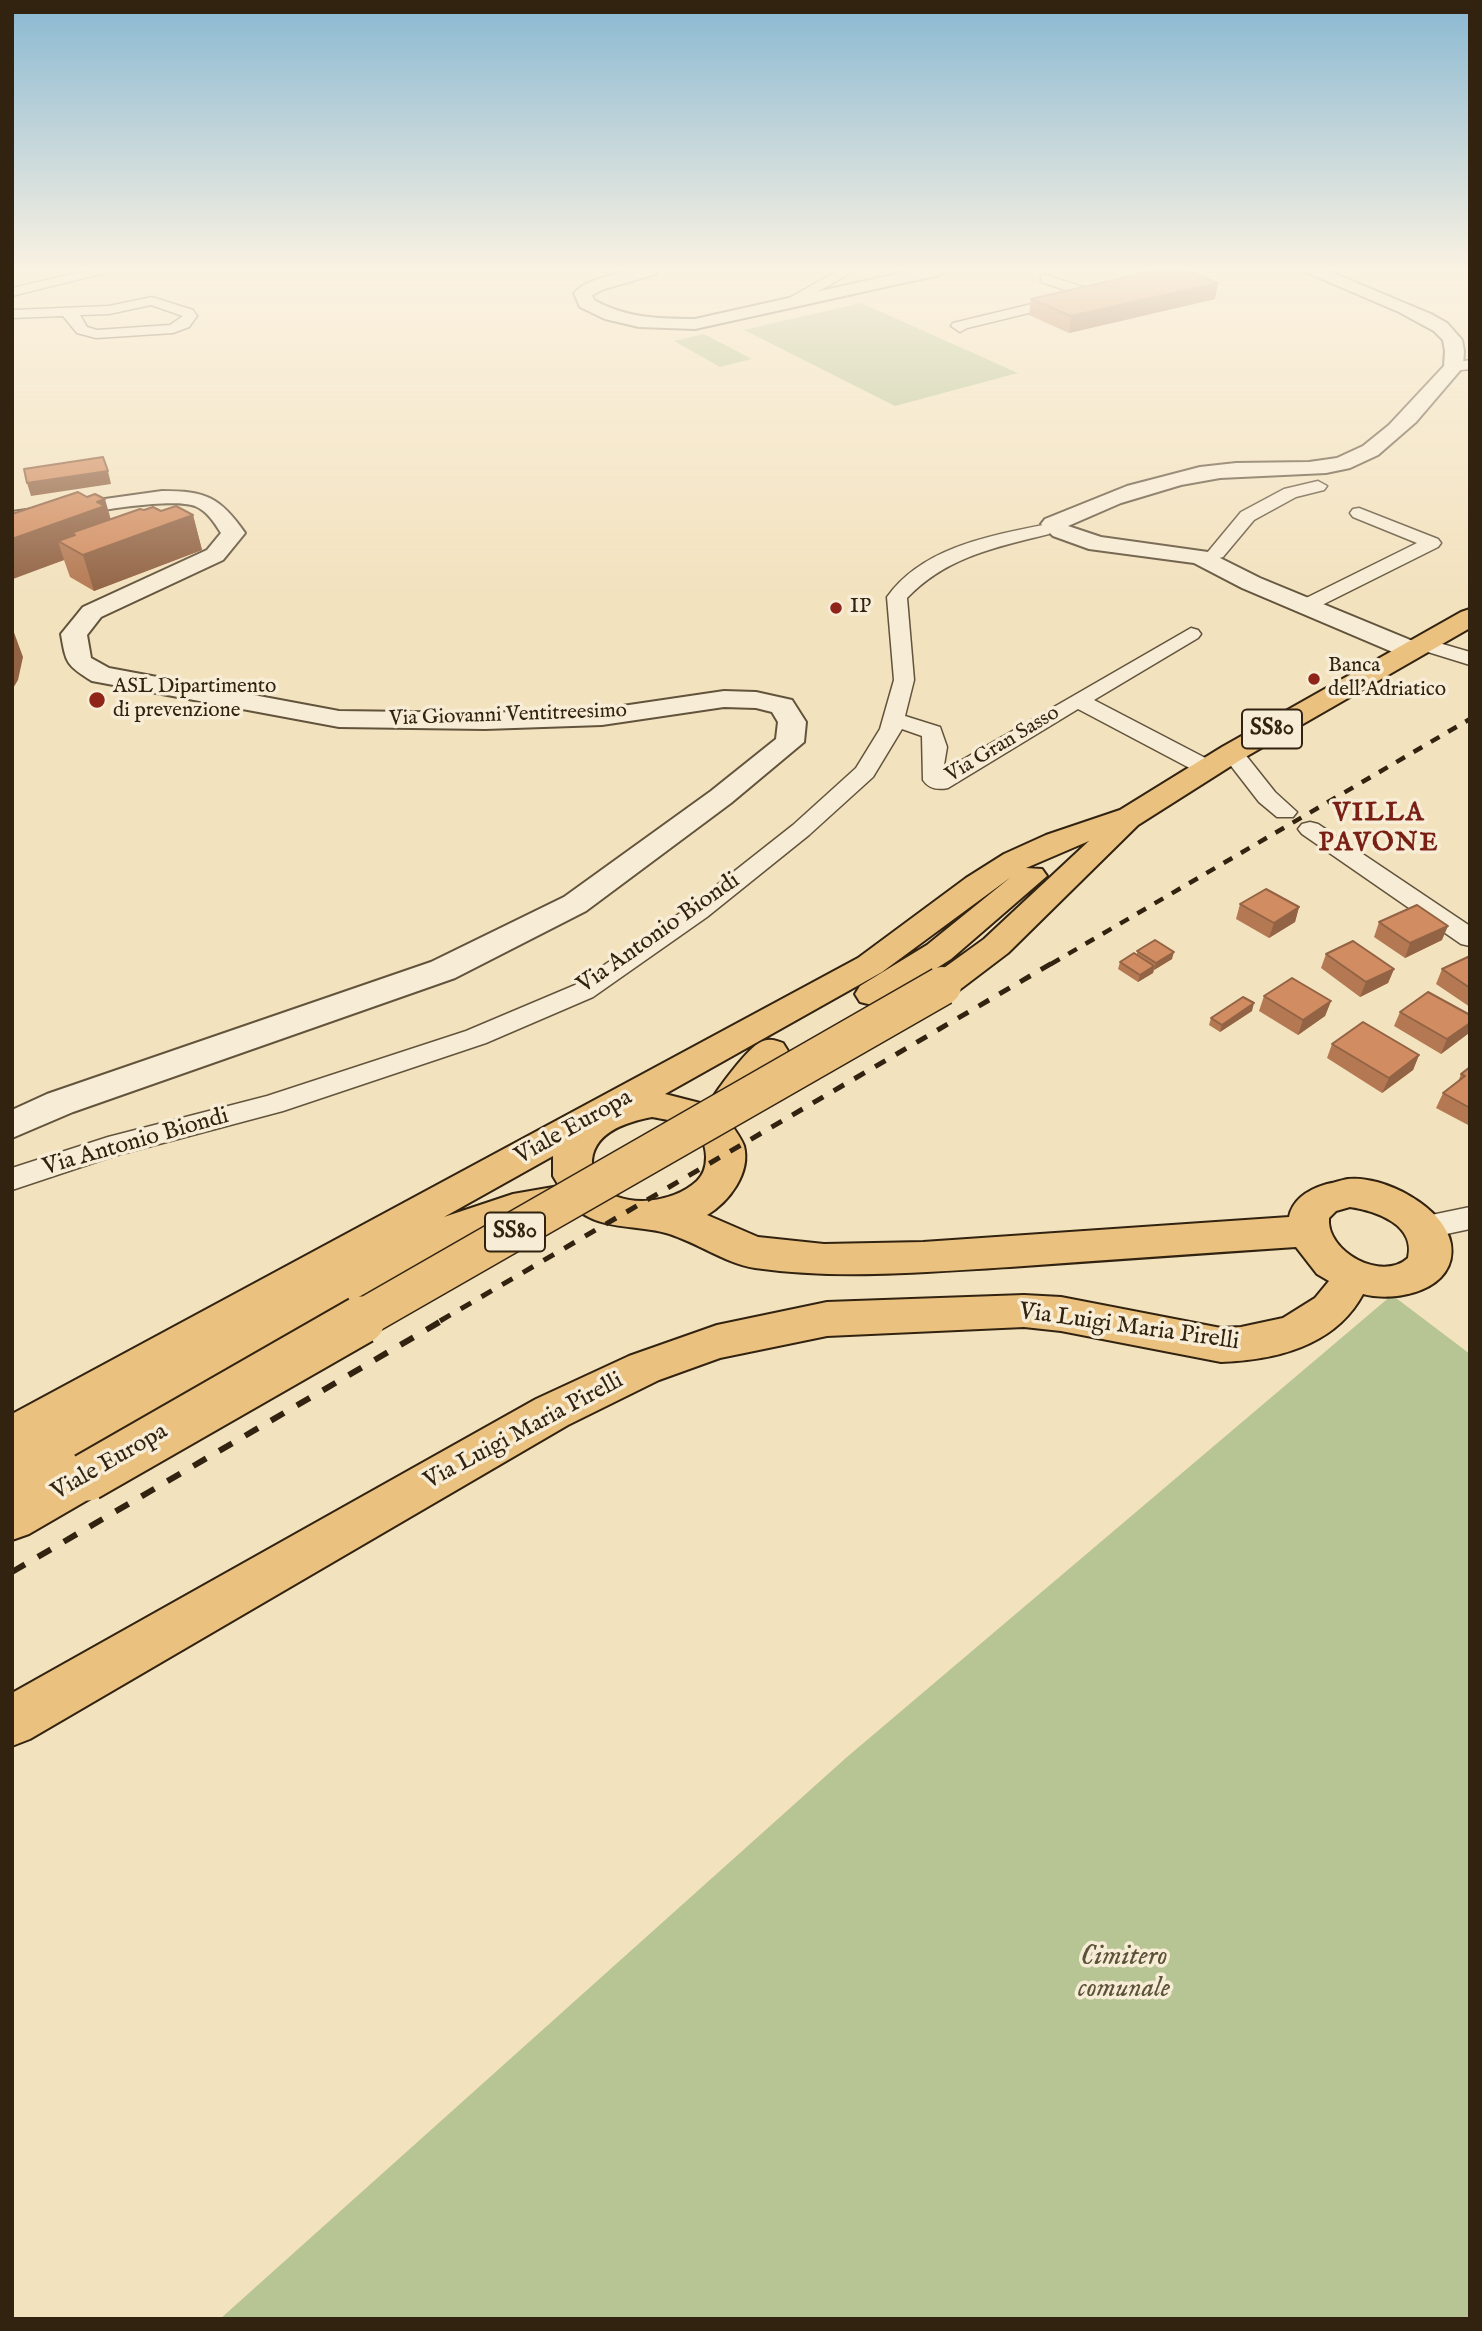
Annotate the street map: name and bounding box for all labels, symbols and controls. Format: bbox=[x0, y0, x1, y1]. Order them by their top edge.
place label: IP bbox=[850, 595, 871, 621]
marker: IP bbox=[828, 600, 844, 616]
place label: Banca dell'Adriatico bbox=[1328, 654, 1446, 704]
marker: Banca dell'Adriatico bbox=[1306, 671, 1322, 687]
place label: ASL Dipartimento di prevenzione bbox=[113, 675, 276, 725]
marker: ASL Dipartimento di prevenzione bbox=[87, 690, 107, 710]
street label: Via Giovanni Ventitreesimo bbox=[389, 699, 627, 733]
street label: Via Gran Sasso bbox=[942, 701, 1064, 789]
road number: SS80 bbox=[1242, 709, 1302, 748]
district label: VILLA PAVONE bbox=[1319, 799, 1439, 860]
street label: Via Antonio Biondi bbox=[572, 867, 746, 1001]
street label: Viale Europa bbox=[510, 1084, 638, 1172]
street label: Via Antonio Biondi bbox=[40, 1103, 232, 1183]
road number: SS80 bbox=[485, 1212, 545, 1252]
street label: Via Luigi Maria Pirelli bbox=[1017, 1298, 1241, 1358]
street label: Via Luigi Maria Pirelli bbox=[419, 1367, 629, 1497]
street label: Viale Europa bbox=[47, 1418, 173, 1508]
park label: Cimitero comunale bbox=[1078, 1941, 1170, 2007]

